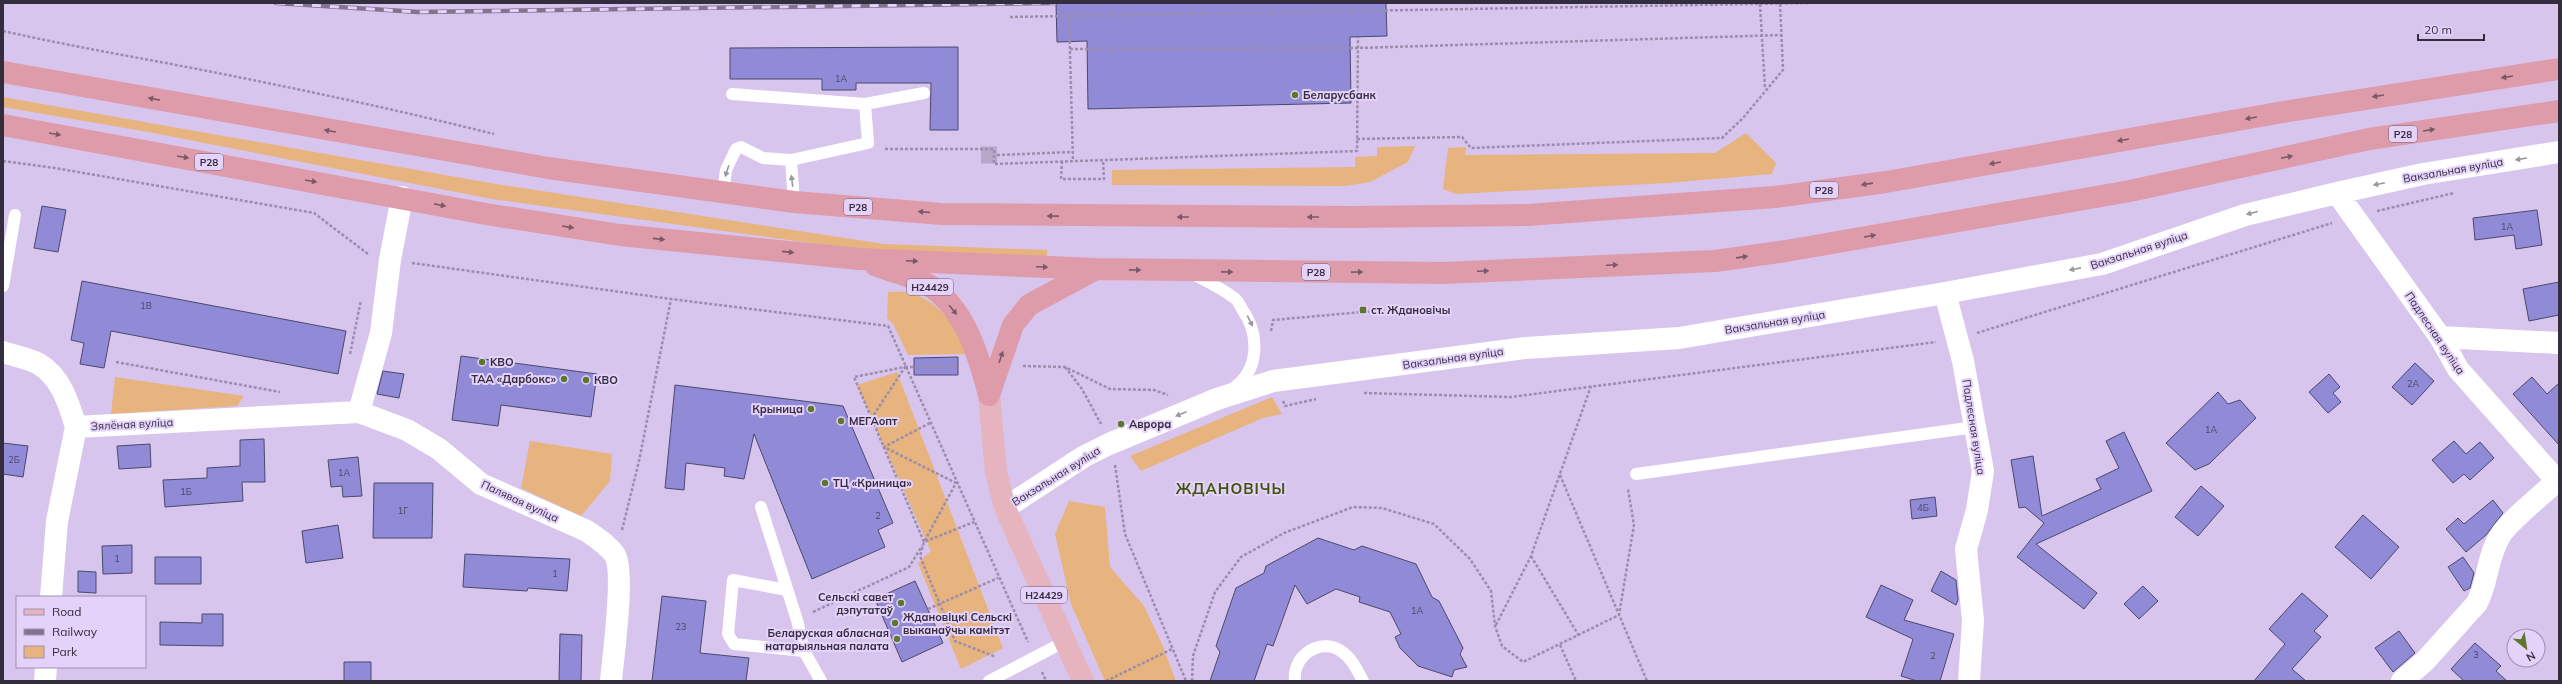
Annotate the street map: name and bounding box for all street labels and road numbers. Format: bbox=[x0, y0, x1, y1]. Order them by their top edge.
road number: Р28 bbox=[2389, 126, 2417, 142]
road number: Р28 bbox=[195, 154, 223, 170]
street label: Вакзальная вуліца bbox=[2402, 154, 2504, 186]
road number: Р28 bbox=[1810, 182, 1838, 198]
road number: Р28 bbox=[844, 199, 872, 215]
street label: Вакзальная вуліца bbox=[2089, 228, 2189, 272]
road number: Р28 bbox=[1302, 264, 1330, 280]
road number: Н24429 bbox=[907, 279, 953, 295]
street label: Падлесная вуліца bbox=[2402, 289, 2468, 377]
street label: Вакзальная вуліца bbox=[1724, 307, 1826, 337]
street label: Вакзальная вуліца bbox=[1402, 344, 1504, 372]
street label: Падлесная вуліца bbox=[1960, 378, 1988, 476]
street label: Зялёная вуліца bbox=[91, 415, 173, 433]
street label: Вакзальная вуліца bbox=[1009, 443, 1103, 509]
street label: Палявая вуліца bbox=[479, 477, 561, 525]
road number: Н24429 bbox=[1021, 587, 1067, 603]

